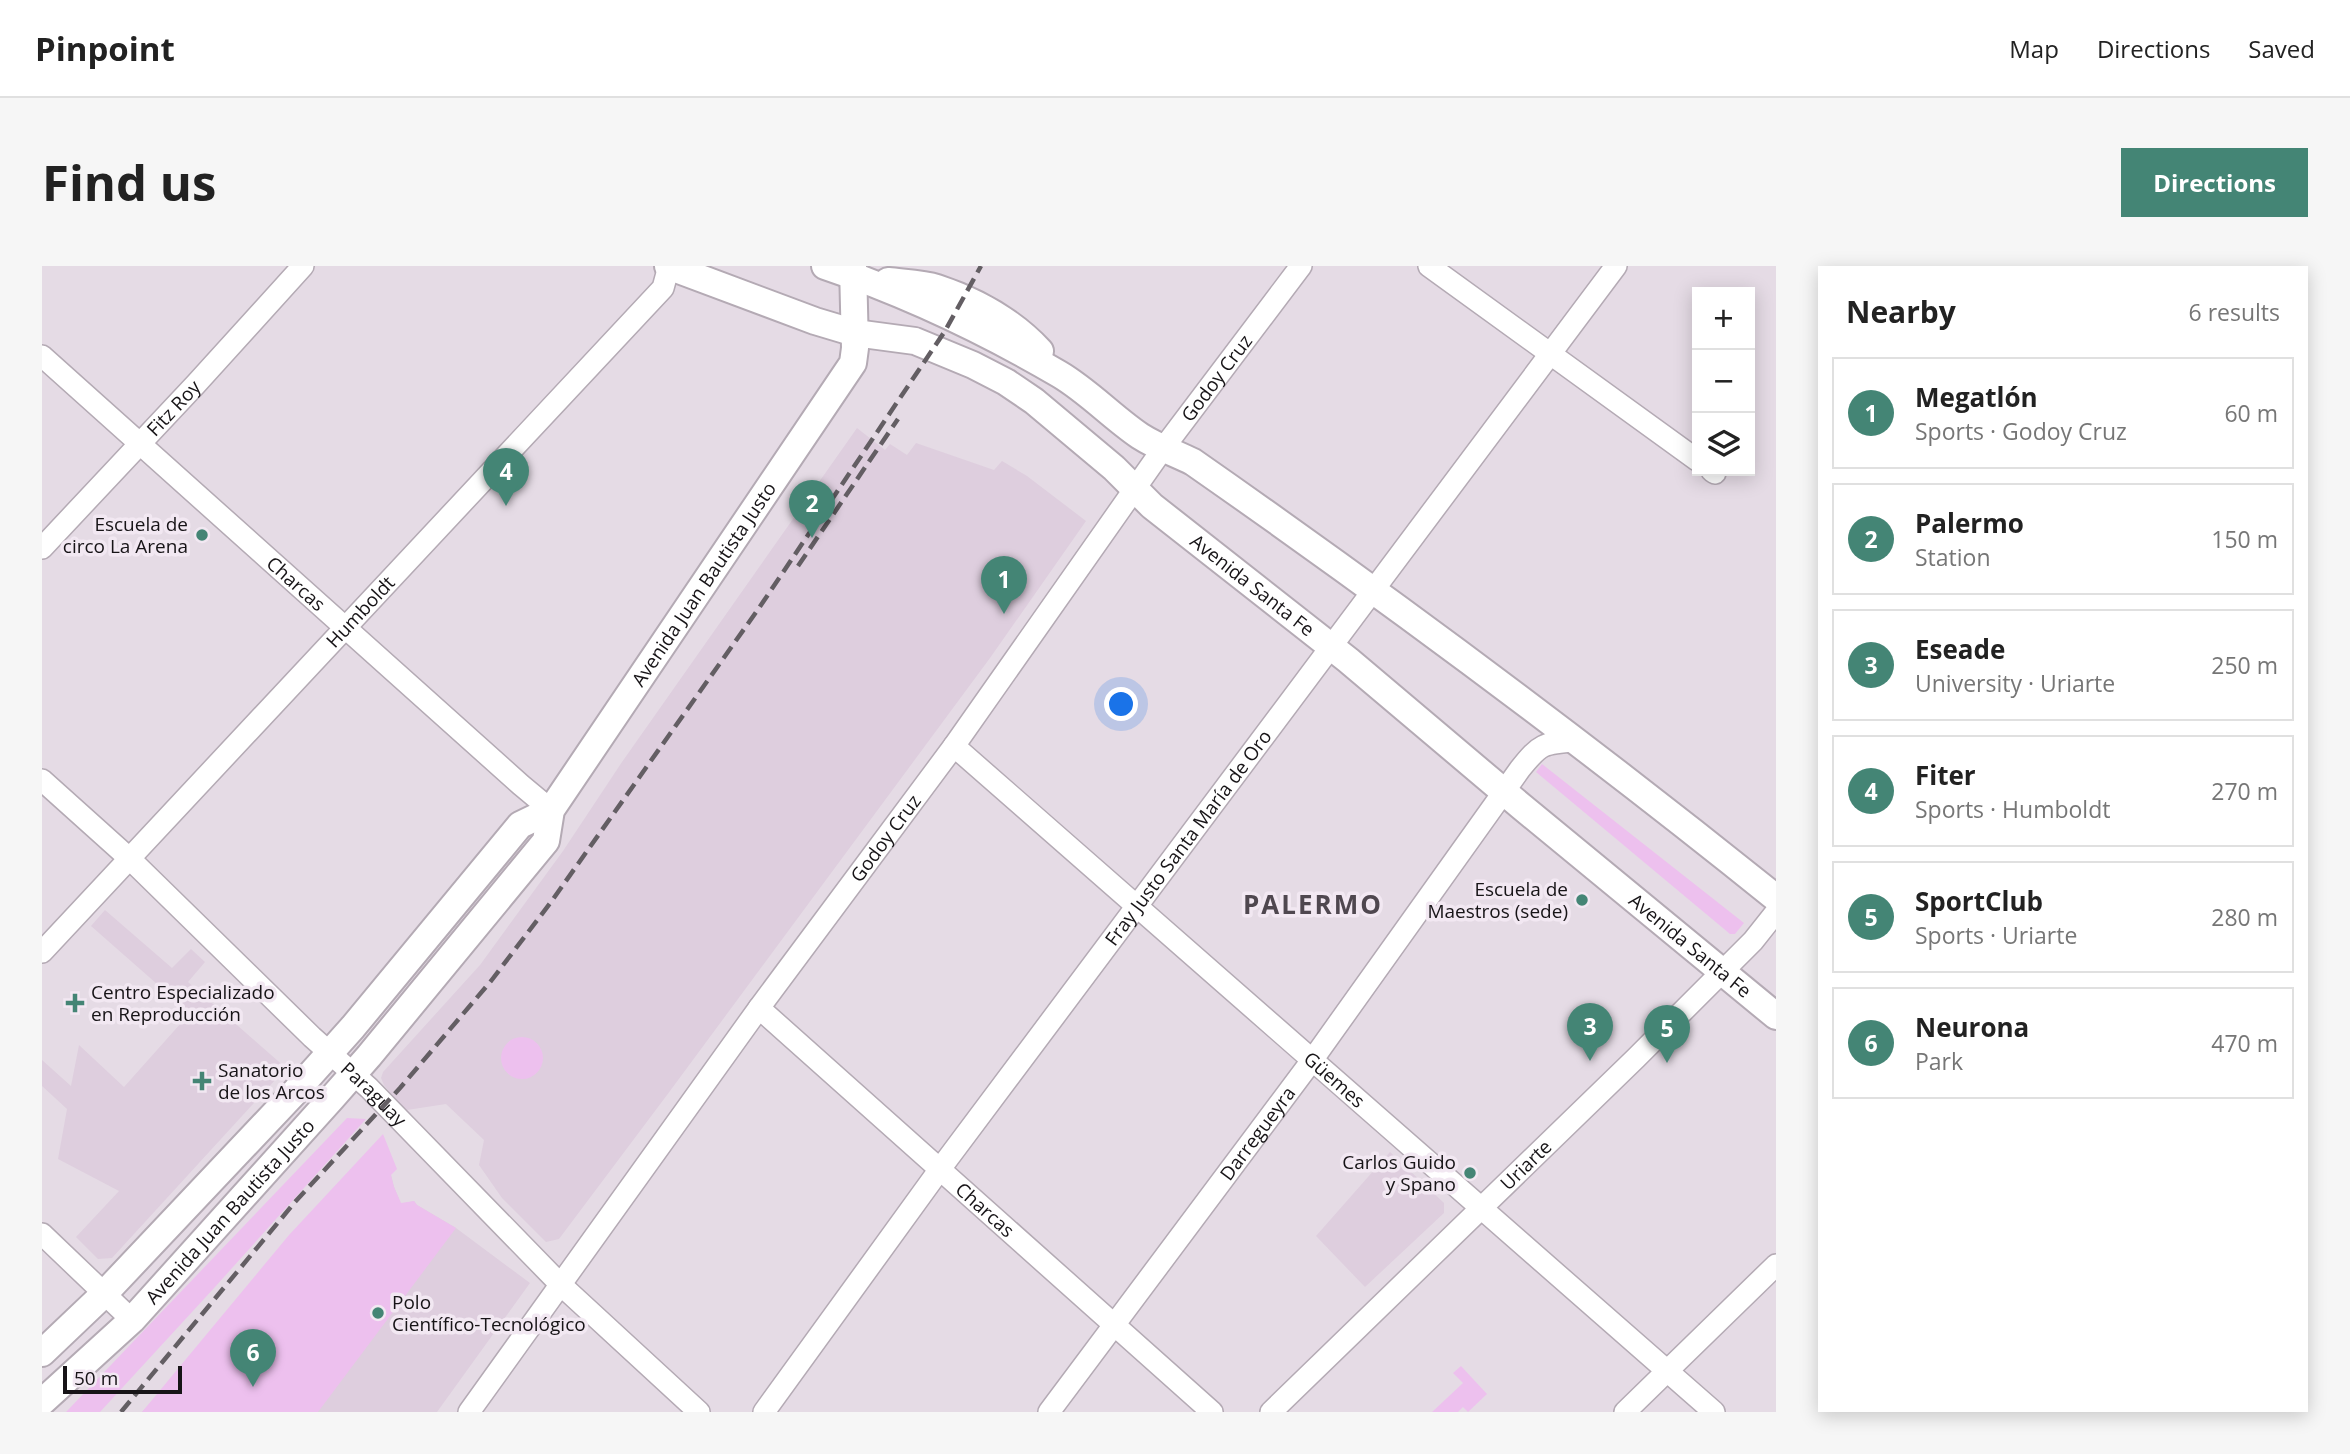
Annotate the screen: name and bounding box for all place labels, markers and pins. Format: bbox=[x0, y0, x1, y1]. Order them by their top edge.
pin: 4 bbox=[483, 448, 529, 506]
pin: 2 bbox=[789, 480, 835, 538]
place label: Escuela de circo La Arena bbox=[63, 511, 188, 559]
marker: Escuela de circo La Arena bbox=[194, 527, 210, 543]
pin: 1 bbox=[981, 556, 1027, 614]
place label: Escuela de Maestros (sede) bbox=[1427, 876, 1568, 924]
marker: Escuela de Maestros (sede) bbox=[1574, 892, 1590, 908]
place label: Centro Especializado en Reproducción bbox=[91, 979, 275, 1027]
marker: Centro Especializado en Reproducción bbox=[65, 993, 85, 1013]
pin: 3 bbox=[1567, 1003, 1613, 1061]
pin: 5 bbox=[1644, 1005, 1690, 1063]
place label: Sanatorio de los Arcos bbox=[218, 1057, 325, 1105]
marker: Sanatorio de los Arcos bbox=[192, 1071, 212, 1091]
place label: Carlos Guido y Spano bbox=[1342, 1149, 1456, 1197]
marker: Carlos Guido y Spano bbox=[1462, 1165, 1478, 1181]
place label: Polo Científico-Tecnológico bbox=[392, 1289, 586, 1337]
marker: Polo Científico-Tecnológico bbox=[370, 1305, 386, 1321]
pin: 6 bbox=[230, 1329, 276, 1387]

